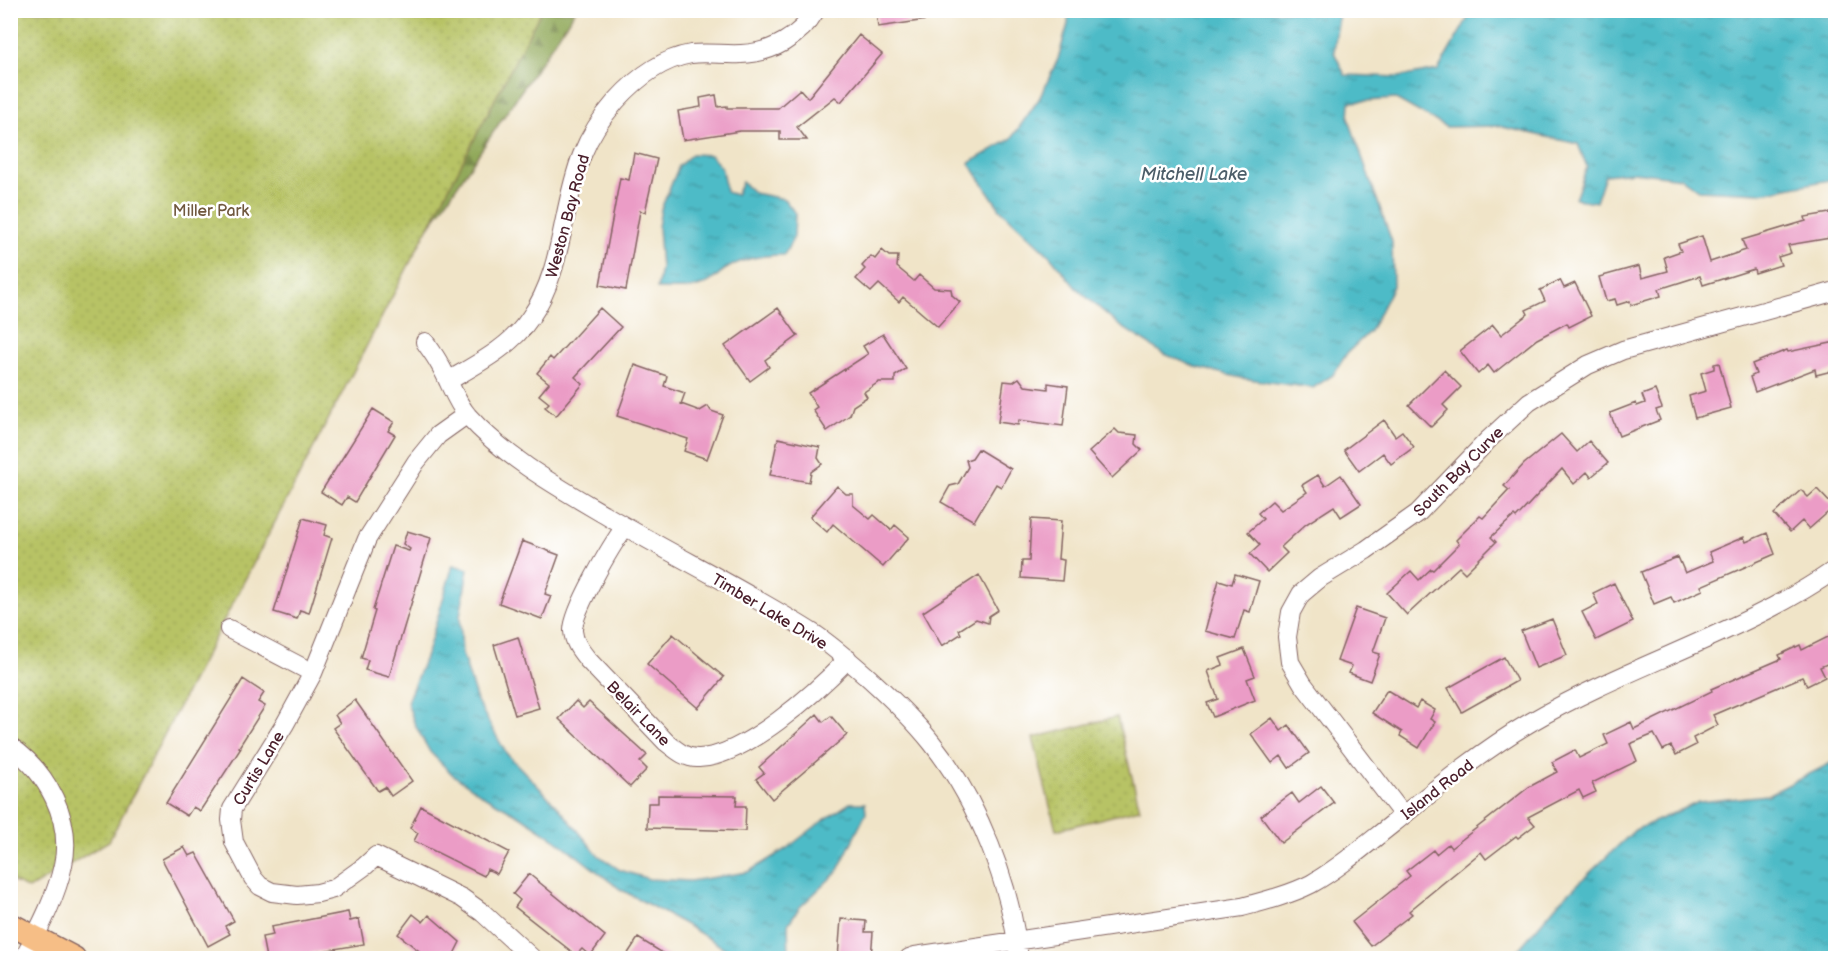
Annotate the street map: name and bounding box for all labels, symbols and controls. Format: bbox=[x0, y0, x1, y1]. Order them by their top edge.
street label: Weston Bay Road bbox=[543, 153, 594, 280]
water label: Mitchell Lake bbox=[1141, 164, 1247, 185]
park label: Miller Park bbox=[173, 202, 249, 221]
street label: South Bay Curve bbox=[1410, 423, 1508, 521]
street label: Timber Lake Drive bbox=[708, 570, 831, 655]
street label: Belair Lane bbox=[602, 678, 674, 751]
street label: Curtis Lane bbox=[230, 728, 289, 809]
street label: Island Road bbox=[1398, 756, 1478, 824]

